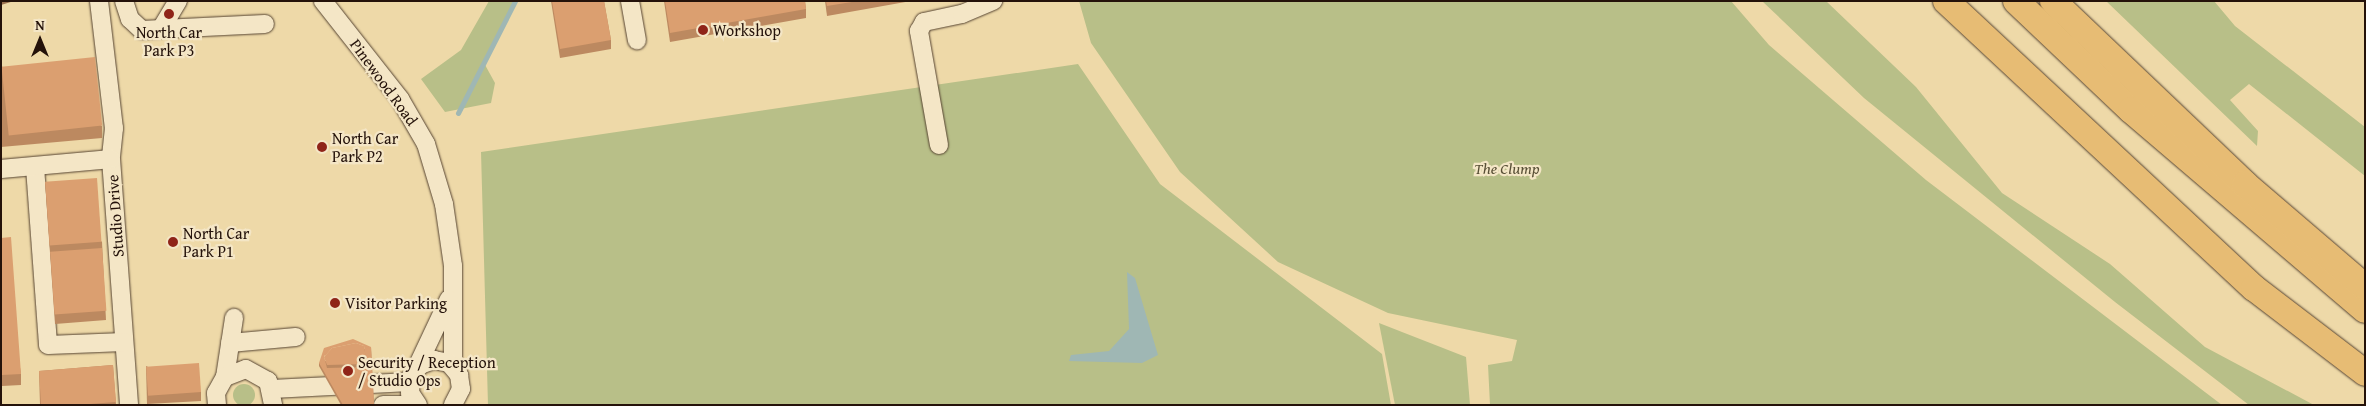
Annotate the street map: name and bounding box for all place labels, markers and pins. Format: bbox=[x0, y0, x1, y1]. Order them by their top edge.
marker: North Car Park P3 bbox=[163, 8, 175, 20]
place label: Workshop bbox=[713, 20, 781, 40]
place label: North Car Park P3 bbox=[136, 22, 202, 60]
marker: Workshop bbox=[697, 24, 709, 36]
place label: North Car Park P2 bbox=[332, 128, 398, 166]
marker: North Car Park P2 bbox=[316, 141, 328, 153]
place label: North Car Park P1 bbox=[183, 223, 249, 261]
marker: North Car Park P1 bbox=[167, 236, 179, 248]
place label: Visitor Parking bbox=[345, 293, 447, 313]
marker: Visitor Parking bbox=[329, 297, 341, 309]
place label: Security / Reception / Studio Ops bbox=[358, 352, 496, 390]
marker: Security / Reception / Studio Ops bbox=[342, 365, 354, 377]

